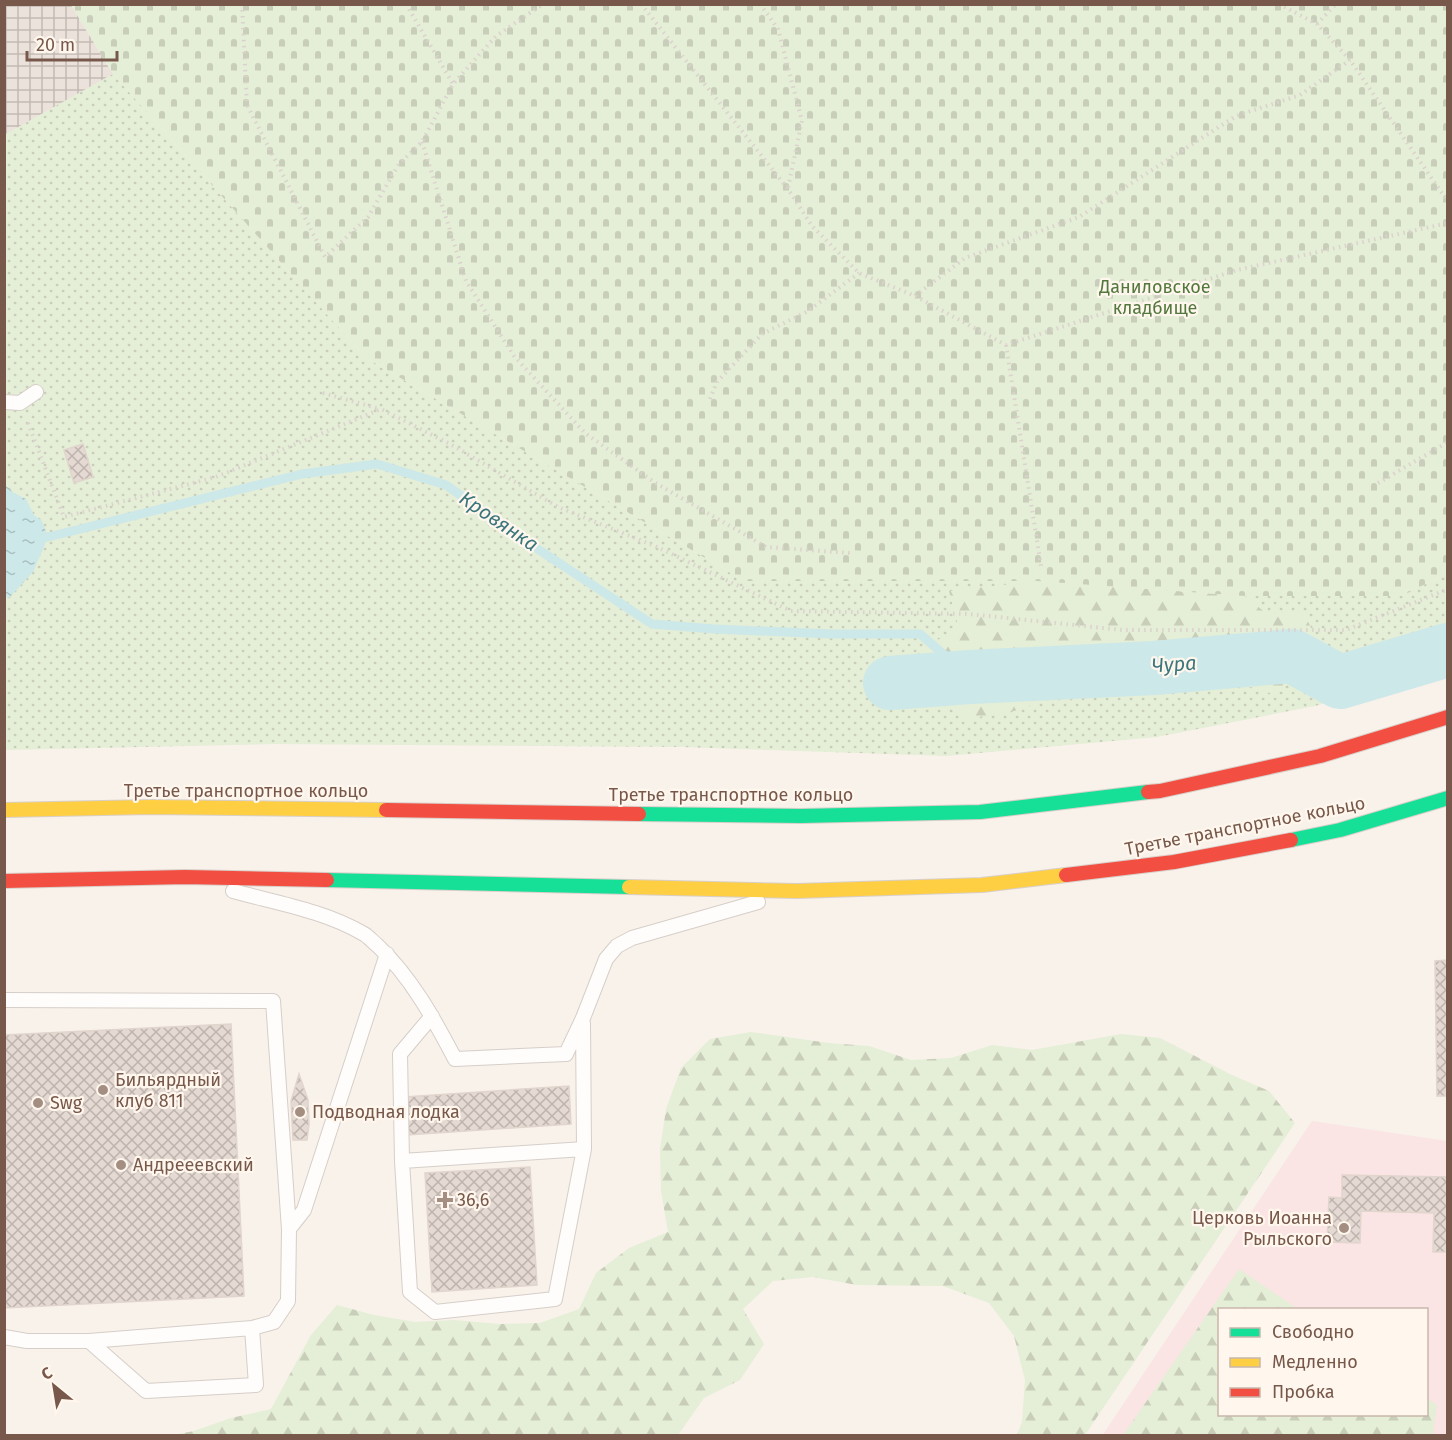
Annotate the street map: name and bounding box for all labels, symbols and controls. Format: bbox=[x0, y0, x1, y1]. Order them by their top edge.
scale bar bbox=[27, 24, 117, 62]
text: 20 m bbox=[36, 34, 75, 56]
park label: Даниловское кладбище bbox=[1098, 276, 1211, 319]
water label: Кровянка bbox=[455, 486, 543, 556]
water label: Чура bbox=[1151, 650, 1197, 678]
street label: Третье транспортное кольцо bbox=[124, 780, 368, 802]
street label: Третье транспортное кольцо bbox=[609, 784, 853, 806]
street label: Третье транспортное кольцо bbox=[1123, 792, 1367, 860]
place label: Бильярдный клуб 811 bbox=[115, 1069, 221, 1112]
marker: Бильярдный клуб 811 bbox=[96, 1083, 110, 1097]
place label: Swg bbox=[50, 1092, 83, 1114]
marker: Swg bbox=[31, 1096, 45, 1110]
place label: Подводная лодка bbox=[312, 1101, 460, 1123]
marker: Подводная лодка bbox=[293, 1105, 307, 1119]
place label: Андрееевский bbox=[133, 1154, 254, 1176]
marker: Андрееевский bbox=[114, 1158, 128, 1172]
place label: 36,6 bbox=[457, 1189, 489, 1211]
marker: 36,6 bbox=[438, 1193, 452, 1207]
place label: Церковь Иоанна Рыльского bbox=[1192, 1207, 1332, 1250]
marker: Церковь Иоанна Рыльского bbox=[1337, 1221, 1351, 1235]
legend bbox=[1218, 1308, 1428, 1416]
text: Свободно bbox=[1272, 1321, 1354, 1343]
text: Медленно bbox=[1272, 1351, 1358, 1373]
north arrow bbox=[24, 1356, 84, 1416]
text: С bbox=[38, 1363, 56, 1384]
text: Пробка bbox=[1272, 1381, 1335, 1403]

